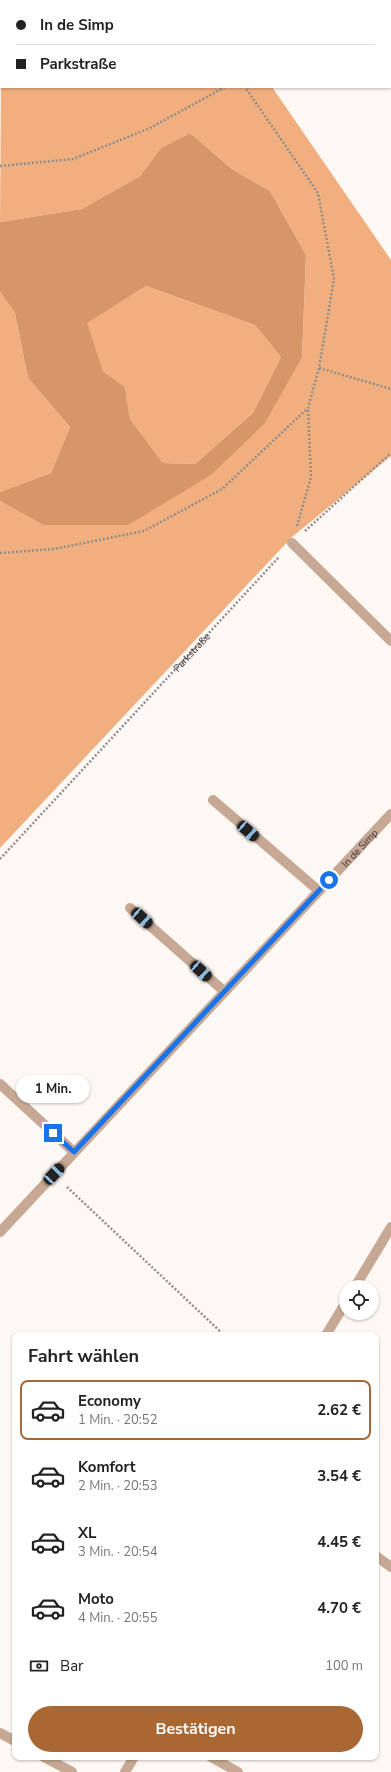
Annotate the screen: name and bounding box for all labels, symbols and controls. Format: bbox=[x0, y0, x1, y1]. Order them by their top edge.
text: In de Simp bbox=[40, 15, 114, 35]
text: Parkstraße bbox=[40, 54, 116, 74]
street label: Parkstraße bbox=[170, 630, 214, 675]
car bbox=[235, 819, 261, 843]
street label: In de Simp bbox=[339, 826, 381, 871]
route start bbox=[320, 871, 338, 889]
car bbox=[129, 906, 155, 930]
car bbox=[188, 959, 214, 983]
callout: 1 Min. bbox=[16, 1075, 90, 1103]
text: 1 Min. bbox=[35, 1080, 71, 1098]
route end bbox=[44, 1124, 62, 1142]
car bbox=[41, 1161, 67, 1187]
map controls bbox=[339, 1280, 379, 1320]
button: locate bbox=[339, 1280, 379, 1320]
text: Fahrt wählen bbox=[28, 1344, 139, 1368]
text: Economy bbox=[78, 1391, 141, 1411]
icon: car bbox=[30, 1392, 66, 1428]
text: 2.62 € bbox=[317, 1400, 361, 1420]
text: 1 Min. · 20:52 bbox=[78, 1411, 157, 1429]
text: Komfort bbox=[78, 1457, 136, 1477]
icon: car bbox=[30, 1458, 66, 1494]
text: 3.54 € bbox=[317, 1466, 361, 1486]
text: 2 Min. · 20:53 bbox=[78, 1477, 157, 1495]
text: XL bbox=[78, 1523, 97, 1543]
icon: car bbox=[30, 1524, 66, 1560]
text: 4.45 € bbox=[317, 1532, 361, 1552]
text: 3 Min. · 20:54 bbox=[78, 1543, 157, 1561]
text: Moto bbox=[78, 1589, 114, 1609]
icon: car bbox=[30, 1590, 66, 1626]
text: 4.70 € bbox=[317, 1598, 361, 1618]
text: 4 Min. · 20:55 bbox=[78, 1609, 157, 1627]
icon: cash bbox=[28, 1655, 50, 1677]
text: Bar bbox=[60, 1656, 83, 1676]
text: 100 m bbox=[325, 1657, 363, 1675]
button: Bestätigen bbox=[28, 1706, 363, 1752]

